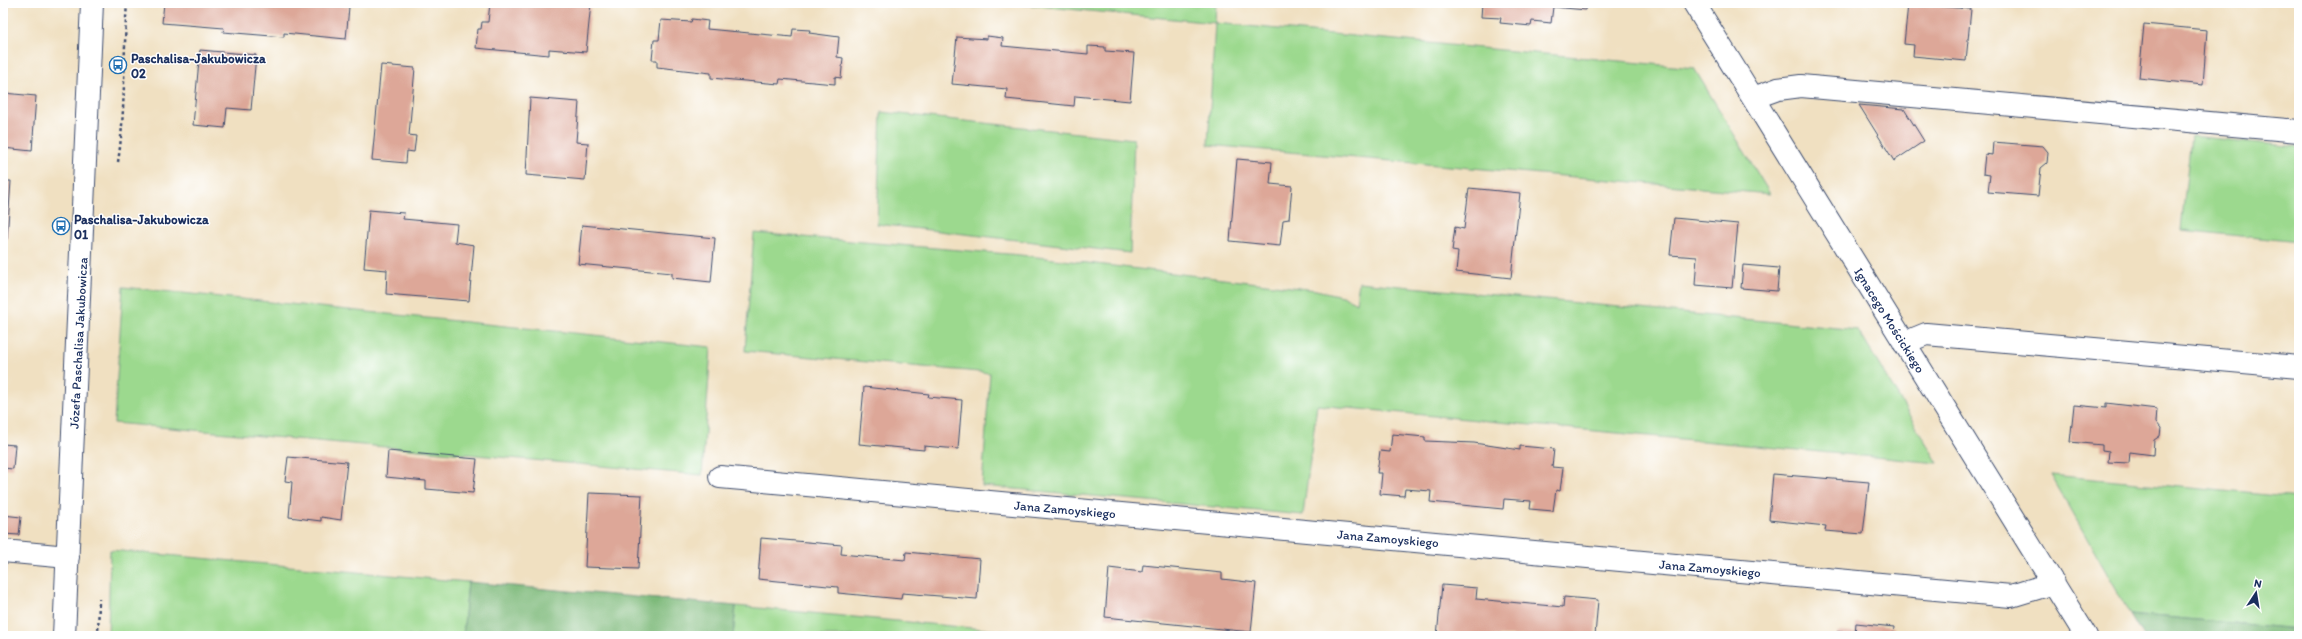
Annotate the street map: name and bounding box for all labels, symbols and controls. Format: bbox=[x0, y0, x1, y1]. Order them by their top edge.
place label: Paschalisa-Jakubowicza 02 bbox=[131, 51, 266, 81]
bus stop icon: Paschalisa-Jakubowicza 02 bbox=[108, 55, 128, 75]
place label: Paschalisa-Jakubowicza 01 bbox=[74, 212, 209, 242]
bus stop icon: Paschalisa-Jakubowicza 01 bbox=[51, 216, 71, 236]
street label: Józefa Paschalisa Jakubowicza bbox=[67, 256, 91, 429]
street label: Ignacego Mościckiego bbox=[1851, 265, 1928, 376]
street label: Jana Zamoyskiego bbox=[1013, 498, 1117, 521]
street label: Jana Zamoyskiego bbox=[1336, 527, 1440, 550]
street label: Jana Zamoyskiego bbox=[1658, 557, 1762, 580]
north arrow bbox=[2236, 573, 2276, 613]
text: N bbox=[2253, 577, 2263, 591]

